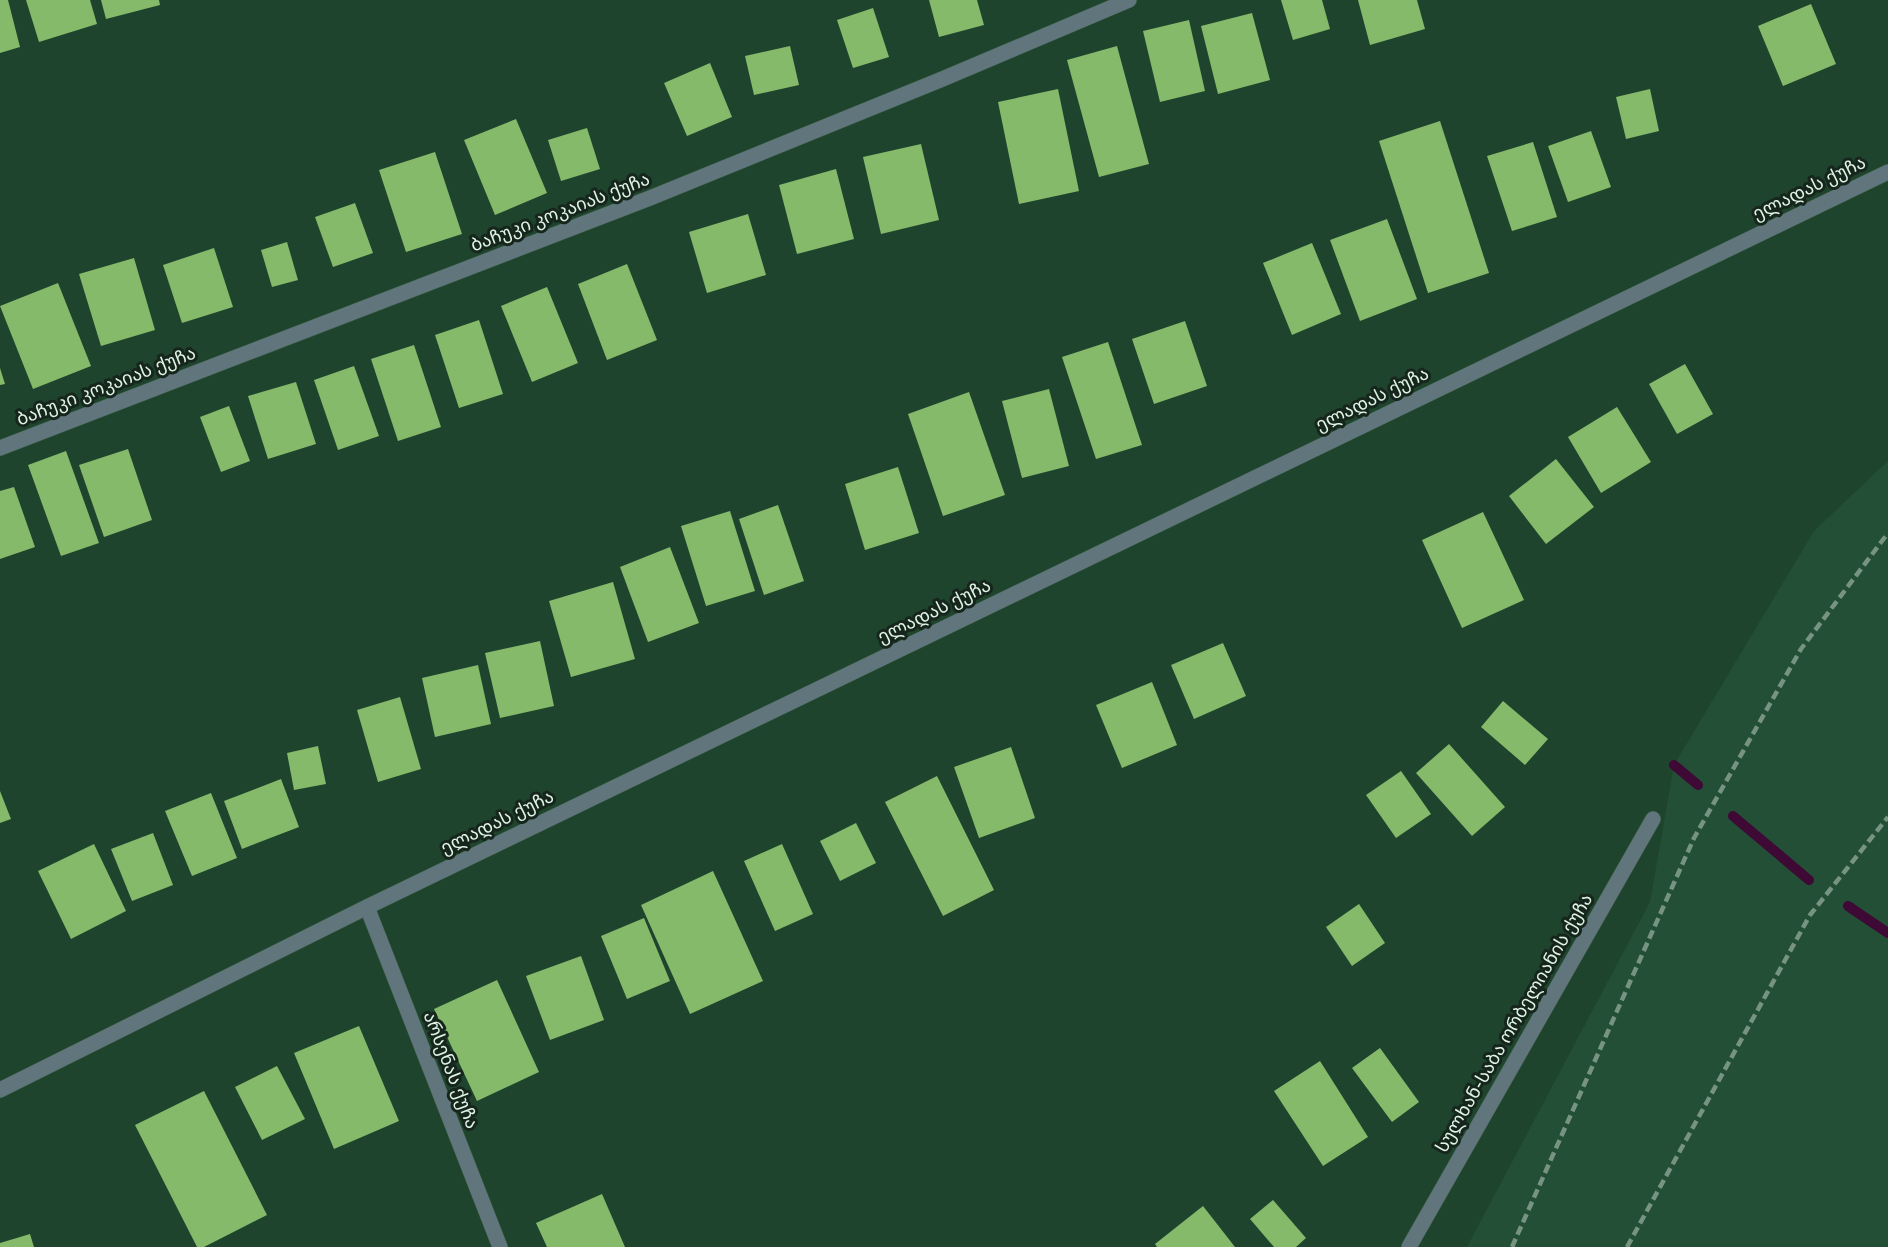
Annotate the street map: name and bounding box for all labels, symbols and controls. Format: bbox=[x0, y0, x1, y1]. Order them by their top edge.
street label: ელადას ქუჩა bbox=[1749, 151, 1869, 225]
street label: ბაჩუკი კოკაიას ქუჩა bbox=[467, 168, 653, 256]
street label: ბაჩუკი კოკაიას ქუჩა bbox=[13, 342, 199, 430]
street label: ელადას ქუჩა bbox=[1312, 362, 1432, 436]
street label: ელადას ქუჩა bbox=[874, 574, 994, 648]
street label: ელადას ქუჩა bbox=[437, 785, 557, 859]
street label: სულხან-საბა ორბელიანის ქუჩა bbox=[1431, 890, 1597, 1156]
street label: არსენას ქუჩა bbox=[419, 1008, 483, 1132]

